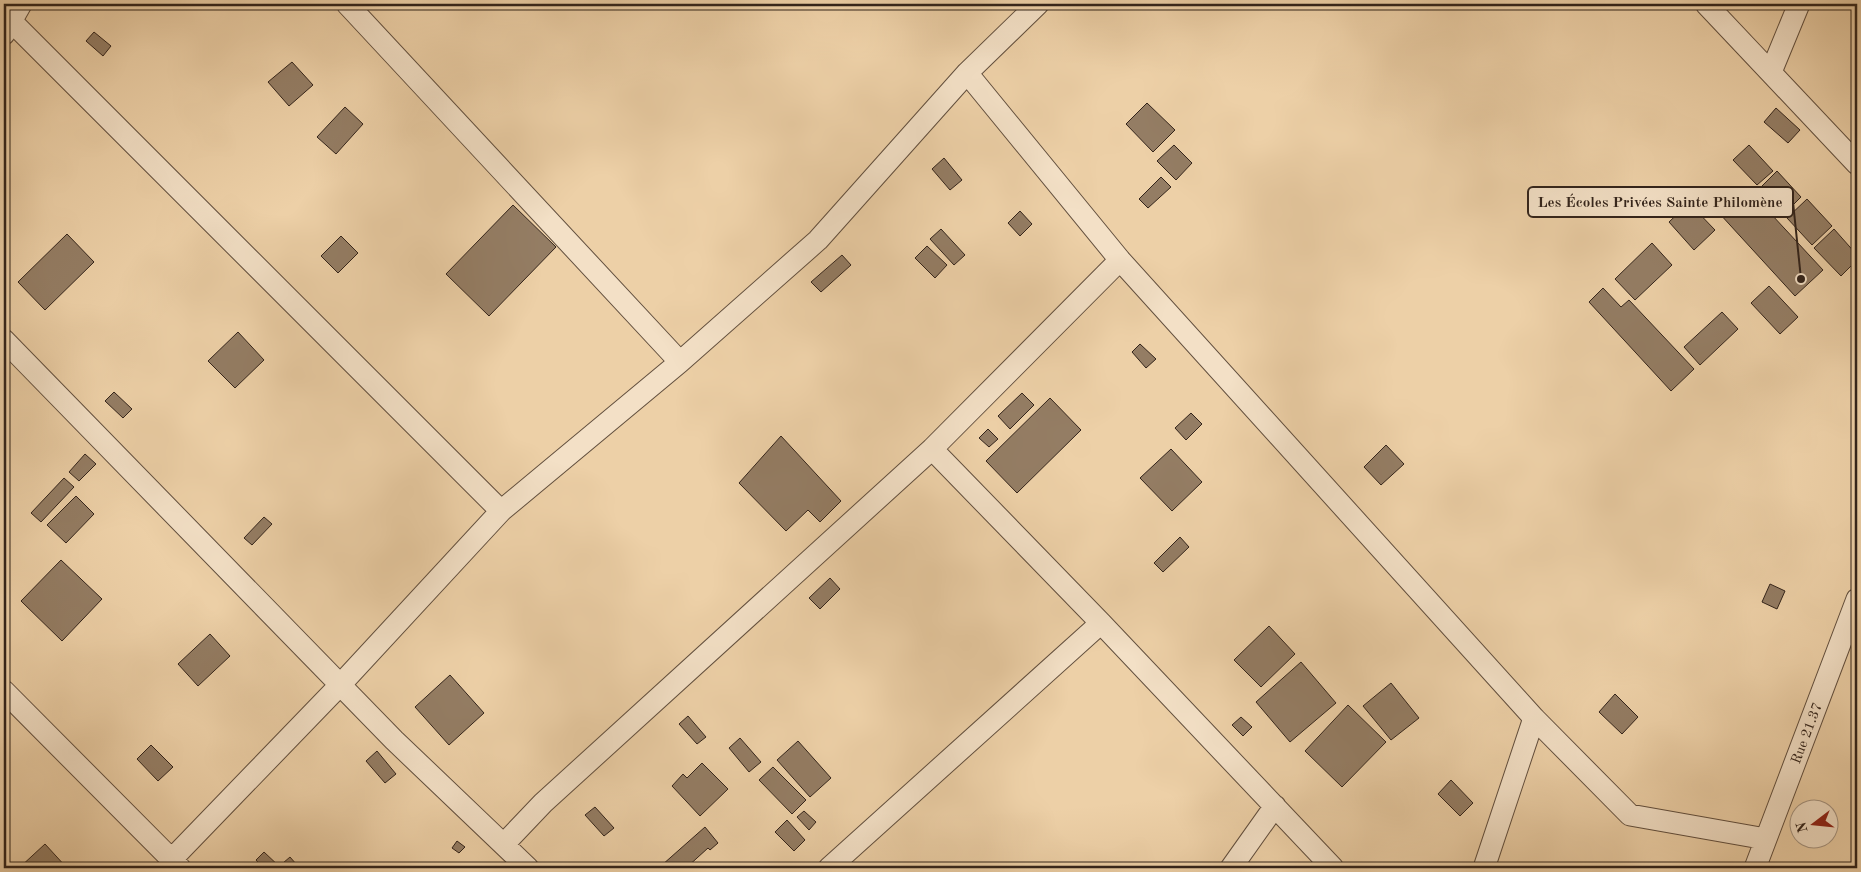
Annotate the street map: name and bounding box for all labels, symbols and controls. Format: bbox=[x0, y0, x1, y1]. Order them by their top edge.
callout: Les Écoles Privées Sainte Philomène bbox=[1528, 187, 1793, 217]
text: Les Écoles Privées Sainte Philomène bbox=[1538, 193, 1782, 211]
street label: Rue 21.37 bbox=[1789, 701, 1825, 766]
north arrow bbox=[1788, 800, 1838, 850]
text: N bbox=[1794, 820, 1811, 834]

